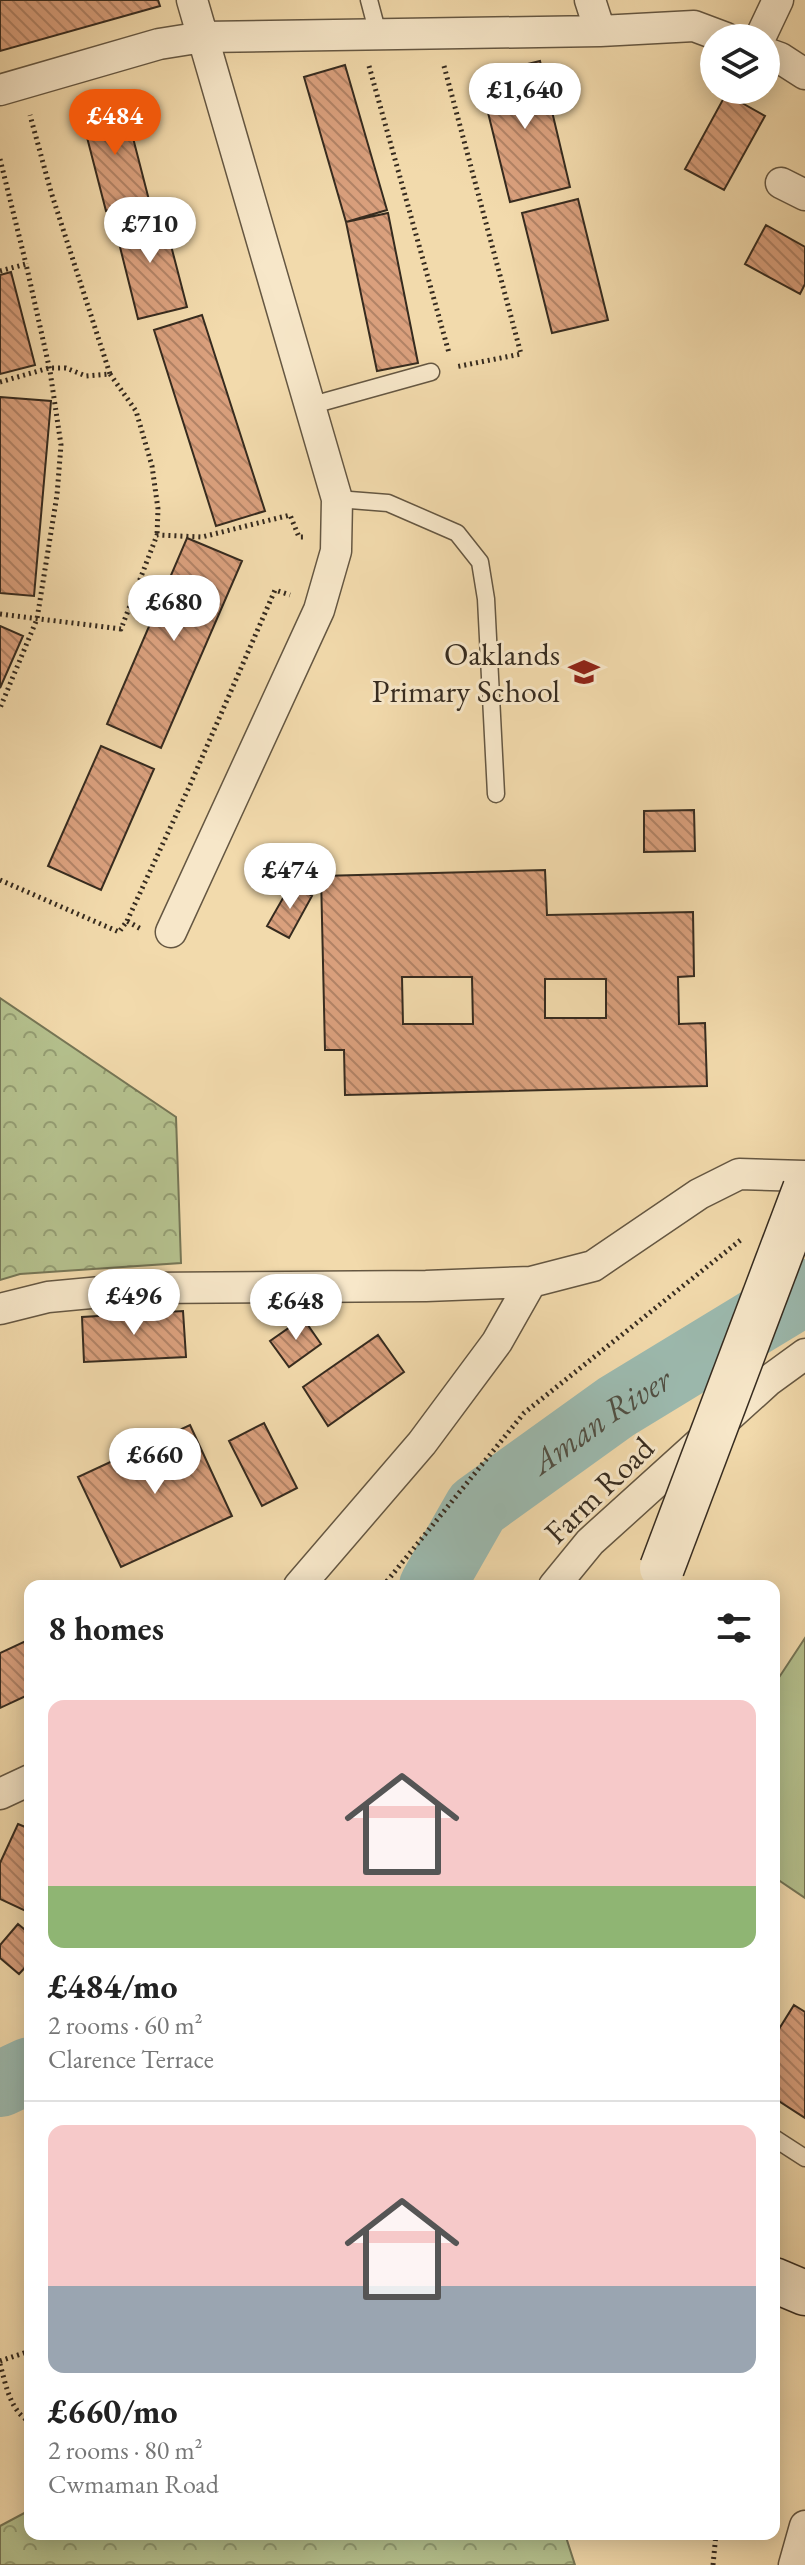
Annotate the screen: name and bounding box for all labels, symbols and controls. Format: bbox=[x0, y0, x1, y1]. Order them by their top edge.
map controls bbox=[700, 24, 780, 104]
button: layers bbox=[700, 24, 780, 104]
pin: £1,640 bbox=[460, 63, 590, 131]
text: £1,640 bbox=[487, 72, 563, 106]
pin: £484 bbox=[68, 89, 162, 157]
text: £484 bbox=[87, 98, 143, 132]
pin: £710 bbox=[103, 197, 197, 265]
text: £710 bbox=[122, 206, 178, 240]
pin: £680 bbox=[127, 575, 221, 643]
text: £680 bbox=[146, 584, 202, 618]
place label: Oaklands Primary School bbox=[372, 633, 560, 712]
school or university icon: Oaklands Primary School bbox=[567, 655, 601, 689]
pin: £474 bbox=[243, 843, 337, 911]
text: £474 bbox=[262, 852, 318, 886]
pin: £496 bbox=[87, 1269, 181, 1337]
pin: £648 bbox=[249, 1274, 343, 1342]
text: £496 bbox=[106, 1278, 162, 1312]
text: £648 bbox=[268, 1283, 324, 1317]
water label: Aman River bbox=[519, 1356, 681, 1485]
street label: Farm Road bbox=[535, 1427, 663, 1553]
pin: £660 bbox=[108, 1428, 202, 1496]
text: £660 bbox=[127, 1437, 183, 1471]
text: 8 homes bbox=[48, 1606, 164, 1650]
icon: filters bbox=[712, 1606, 756, 1650]
icon: home bbox=[330, 1752, 474, 1896]
text: £484/mo bbox=[48, 1964, 178, 2008]
text: 2 rooms · 60 m² bbox=[48, 2008, 203, 2042]
text: Clarence Terrace bbox=[48, 2042, 214, 2076]
icon: home bbox=[330, 2177, 474, 2321]
text: £660/mo bbox=[48, 2389, 178, 2433]
text: 2 rooms · 80 m² bbox=[48, 2433, 203, 2467]
text: Cwmaman Road bbox=[48, 2467, 219, 2501]

